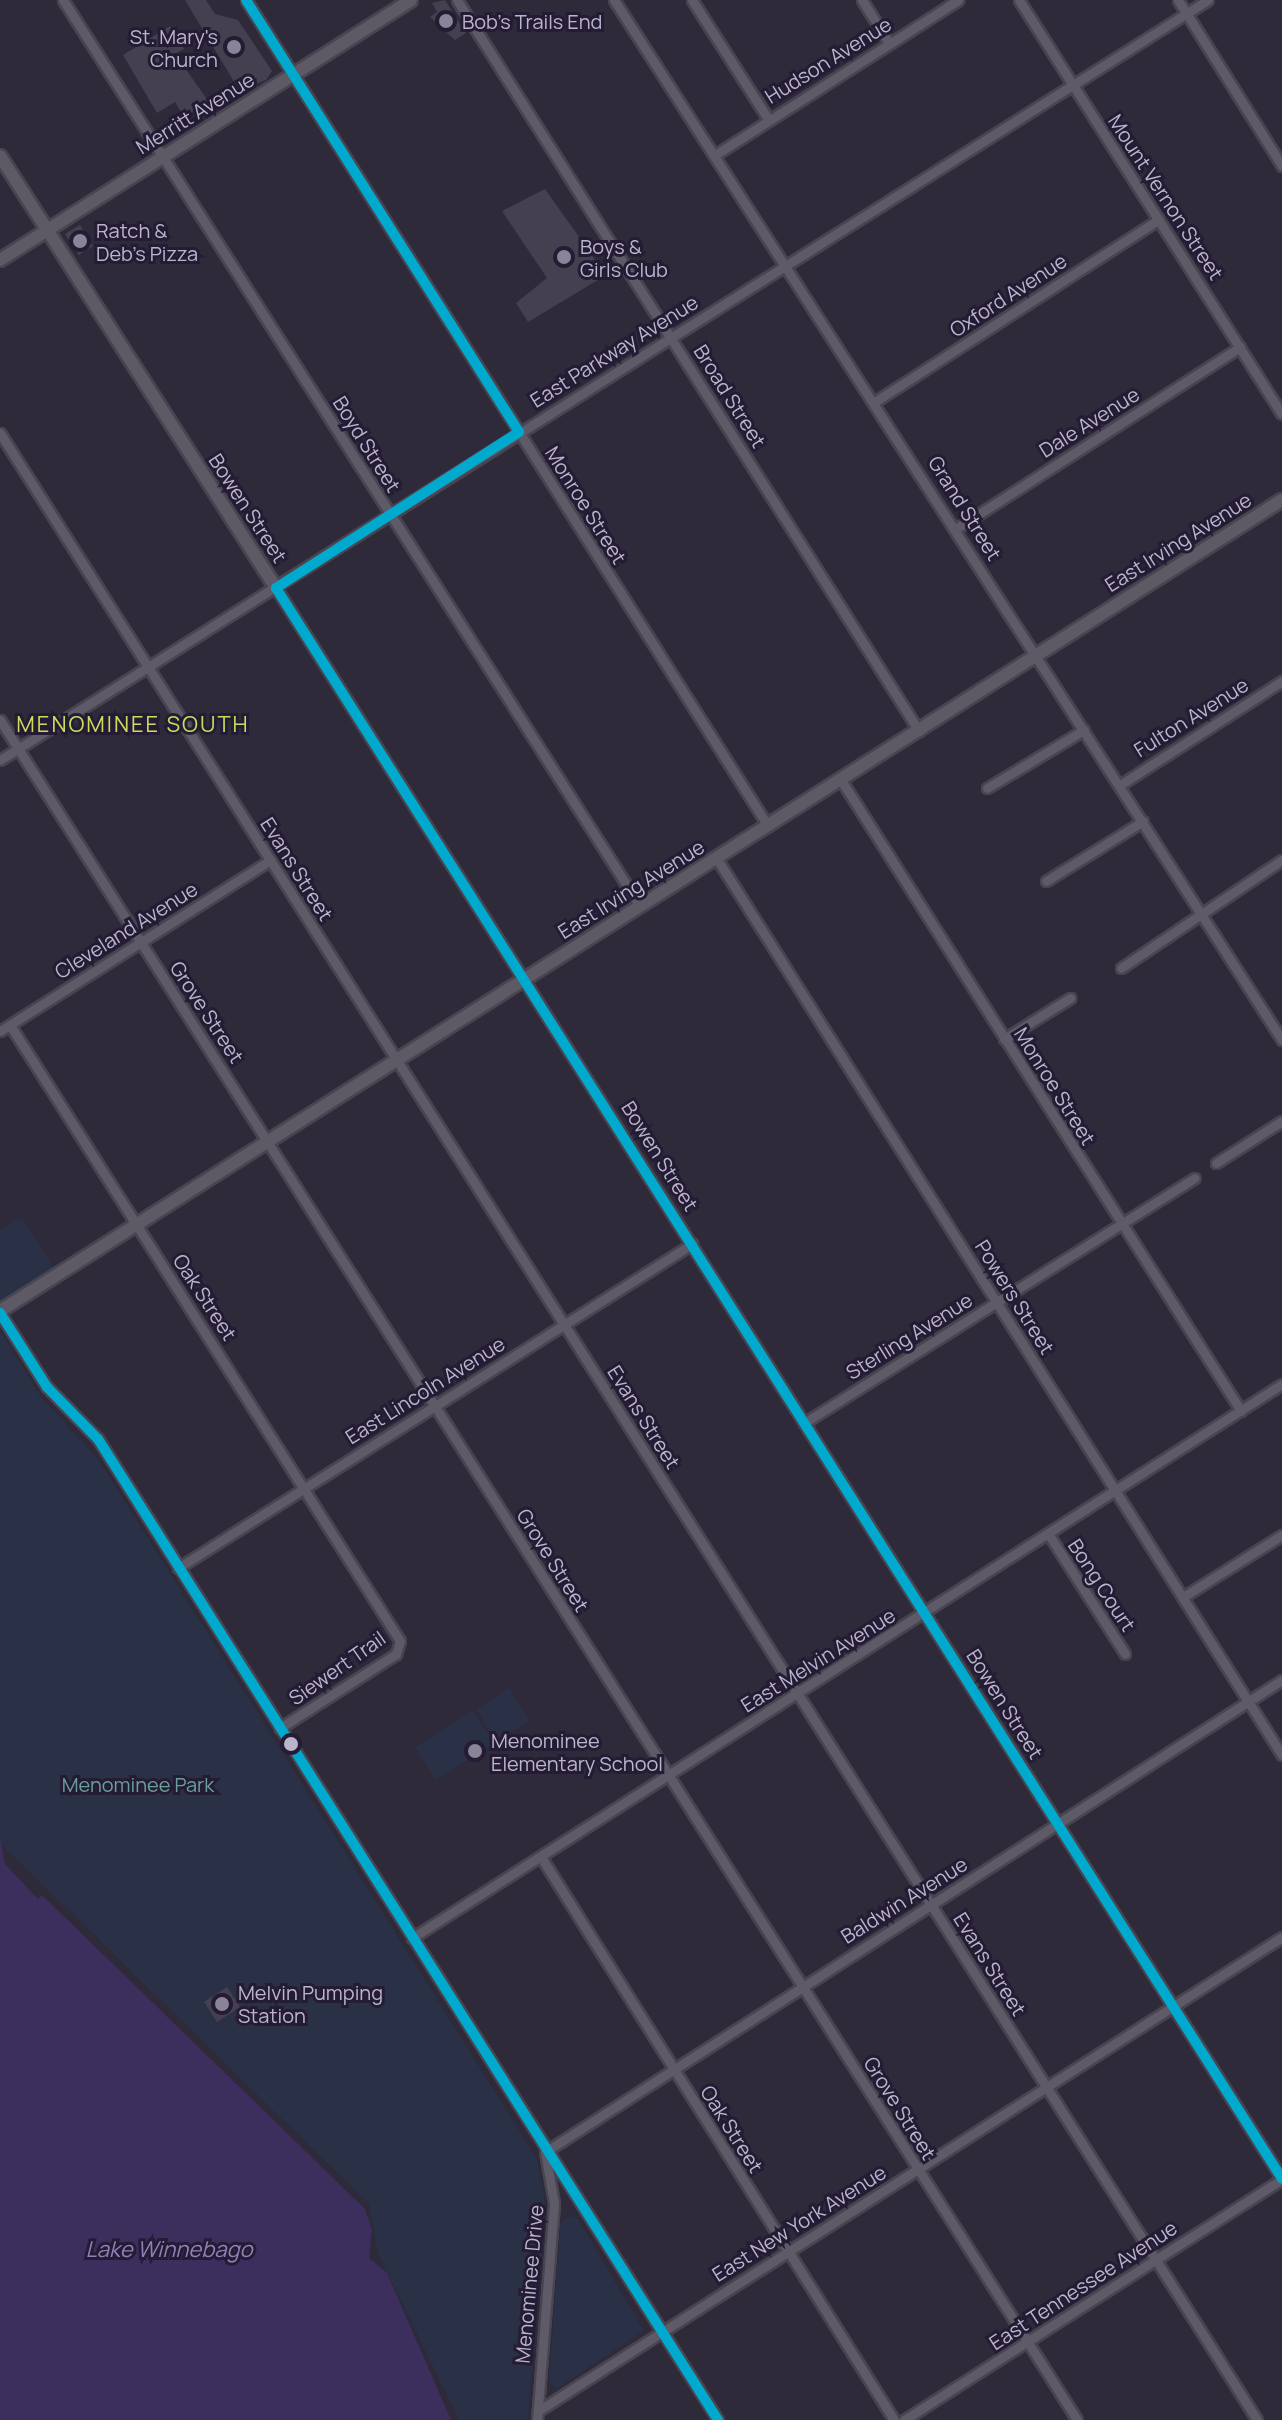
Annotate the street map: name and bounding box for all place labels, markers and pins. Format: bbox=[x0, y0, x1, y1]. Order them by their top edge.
place label: Bob's Trails End bbox=[462, 9, 602, 33]
marker: Bob's Trails End bbox=[437, 12, 455, 30]
place label: St. Mary's Church bbox=[130, 24, 218, 71]
marker: St. Mary's Church bbox=[225, 38, 243, 56]
place label: Ratch & Deb's Pizza bbox=[96, 218, 198, 265]
marker: Ratch & Deb's Pizza bbox=[71, 232, 89, 250]
place label: Boys & Girls Club bbox=[580, 234, 668, 281]
marker: Boys & Girls Club bbox=[555, 248, 573, 266]
place label: Menominee Elementary School bbox=[491, 1728, 663, 1775]
unlabelled marker bbox=[283, 1736, 299, 1752]
marker: Menominee Elementary School bbox=[466, 1742, 484, 1760]
place label: Melvin Pumping Station bbox=[238, 1980, 383, 2027]
marker: Melvin Pumping Station bbox=[213, 1995, 231, 2013]

